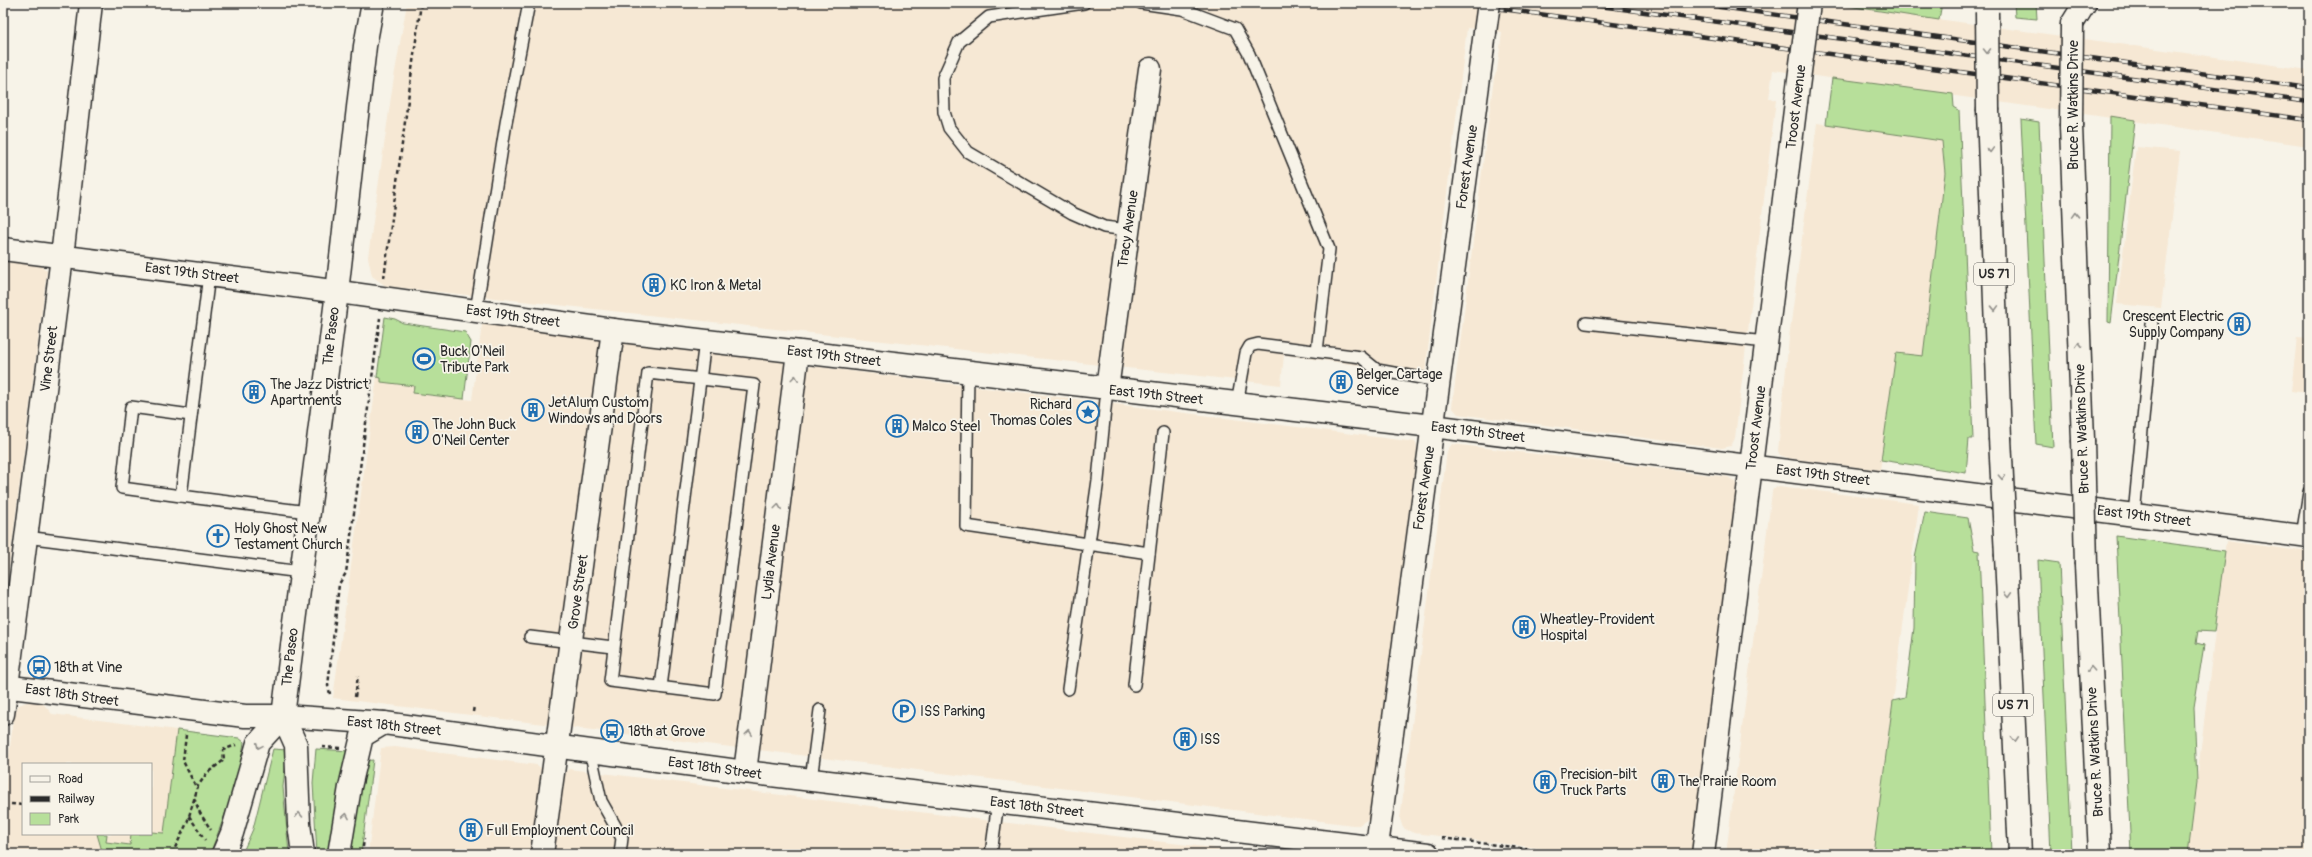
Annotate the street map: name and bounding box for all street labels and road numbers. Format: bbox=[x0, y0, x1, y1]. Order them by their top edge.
street label: Bruce R. Watkins Drive bbox=[2065, 40, 2082, 170]
street label: Troost Avenue bbox=[1782, 64, 1810, 150]
street label: Forest Avenue bbox=[1453, 124, 1481, 210]
street label: Tracy Avenue bbox=[1114, 189, 1142, 269]
street label: East 19th Street bbox=[144, 259, 240, 287]
road number: US 71 bbox=[1974, 263, 2014, 285]
street label: East 19th Street bbox=[465, 301, 561, 331]
street label: The Paseo bbox=[319, 305, 343, 366]
street label: Vine Street bbox=[37, 325, 62, 393]
street label: East 19th Street bbox=[786, 342, 882, 370]
street label: Bruce R. Watkins Drive bbox=[2071, 364, 2093, 494]
street label: East 19th Street bbox=[1108, 382, 1204, 408]
street label: Troost Avenue bbox=[1742, 385, 1770, 471]
street label: East 19th Street bbox=[1430, 418, 1526, 446]
street label: Forest Avenue bbox=[1410, 445, 1438, 531]
street label: East 19th Street bbox=[1775, 461, 1871, 489]
street label: East 19th Street bbox=[2096, 502, 2192, 530]
street label: Lydia Avenue bbox=[758, 523, 784, 601]
street label: Grove Street bbox=[564, 553, 592, 631]
street label: The Paseo bbox=[278, 626, 302, 687]
street label: East 18th Street bbox=[24, 680, 120, 710]
street label: Bruce R. Watkins Drive bbox=[2083, 687, 2107, 817]
road number: US 71 bbox=[1993, 694, 2033, 716]
street label: East 18th Street bbox=[346, 713, 442, 739]
street label: East 18th Street bbox=[667, 753, 763, 783]
street label: East 18th Street bbox=[989, 793, 1085, 821]

